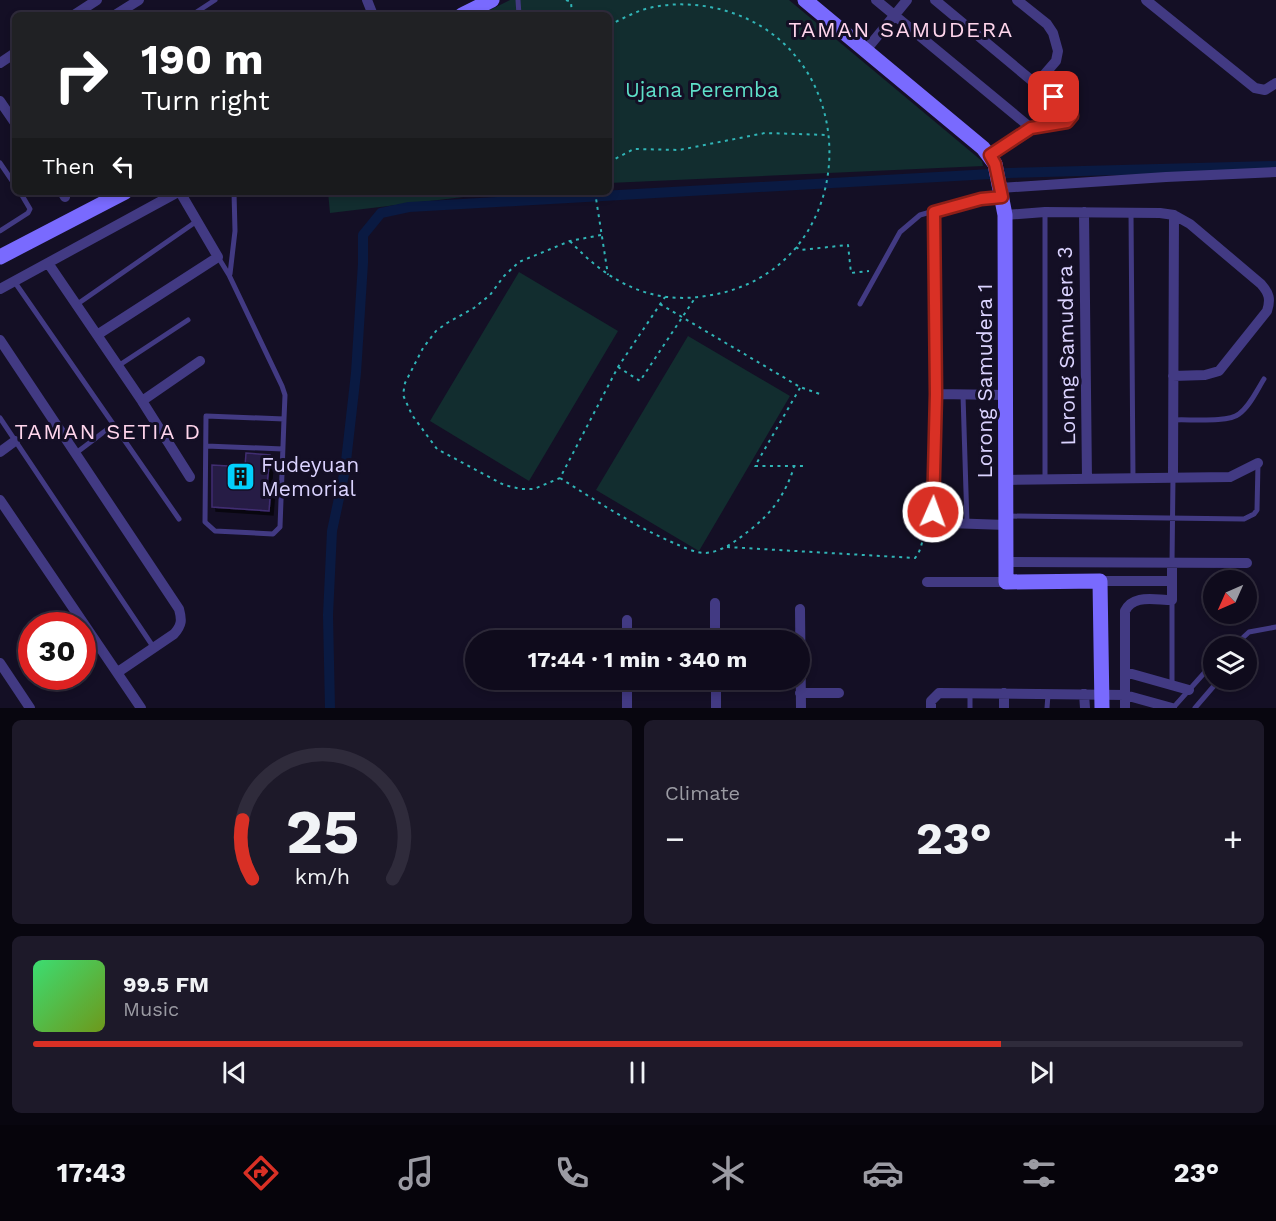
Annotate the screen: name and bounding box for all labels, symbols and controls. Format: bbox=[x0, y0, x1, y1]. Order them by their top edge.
district label: TAMAN SAMUDERA bbox=[788, 17, 1014, 42]
text: 190 m bbox=[141, 35, 264, 84]
icon: right bbox=[42, 36, 120, 114]
pin bbox=[1028, 71, 1079, 122]
park label: Ujana Peremba bbox=[625, 77, 779, 102]
icon: arrive bbox=[1037, 80, 1070, 113]
text: Turn right bbox=[141, 85, 270, 117]
icon: left bbox=[107, 150, 140, 183]
text: Then bbox=[42, 154, 95, 179]
street label: Lorong Samudera 3 bbox=[1052, 246, 1080, 446]
street label: Lorong Samudera 1 bbox=[972, 283, 997, 479]
district label: TAMAN SETIA D bbox=[14, 419, 202, 444]
place label: Fudeyuan Memorial bbox=[261, 452, 359, 501]
building icon: Fudeyuan Memorial bbox=[224, 460, 256, 492]
position arrow bbox=[901, 480, 965, 544]
north arrow bbox=[1203, 570, 1257, 624]
map controls bbox=[1203, 570, 1257, 690]
speed limit sign: 30 bbox=[18, 612, 96, 690]
button: layers bbox=[1203, 636, 1257, 690]
text: 17:44 · 1 min · 340 m bbox=[528, 647, 747, 672]
text: Climate bbox=[665, 781, 740, 805]
text: 25 bbox=[285, 795, 359, 868]
text: 23° bbox=[916, 812, 992, 865]
text: − bbox=[665, 819, 685, 858]
text: + bbox=[1223, 819, 1243, 858]
text: km/h bbox=[294, 864, 350, 889]
text: 99.5 FM bbox=[123, 972, 209, 997]
text: Music bbox=[123, 997, 179, 1021]
icon: previous bbox=[218, 1056, 251, 1089]
icon: pause bbox=[621, 1056, 654, 1089]
icon: next bbox=[1025, 1056, 1058, 1089]
icon: directions bbox=[240, 1152, 282, 1194]
icon: music bbox=[395, 1152, 437, 1194]
icon: phone bbox=[551, 1152, 593, 1194]
icon: climate bbox=[707, 1152, 749, 1194]
icon: car bbox=[862, 1152, 904, 1194]
icon: filters bbox=[1018, 1152, 1060, 1194]
text: 17:43 bbox=[57, 1157, 126, 1189]
text: 23° bbox=[1174, 1157, 1219, 1189]

